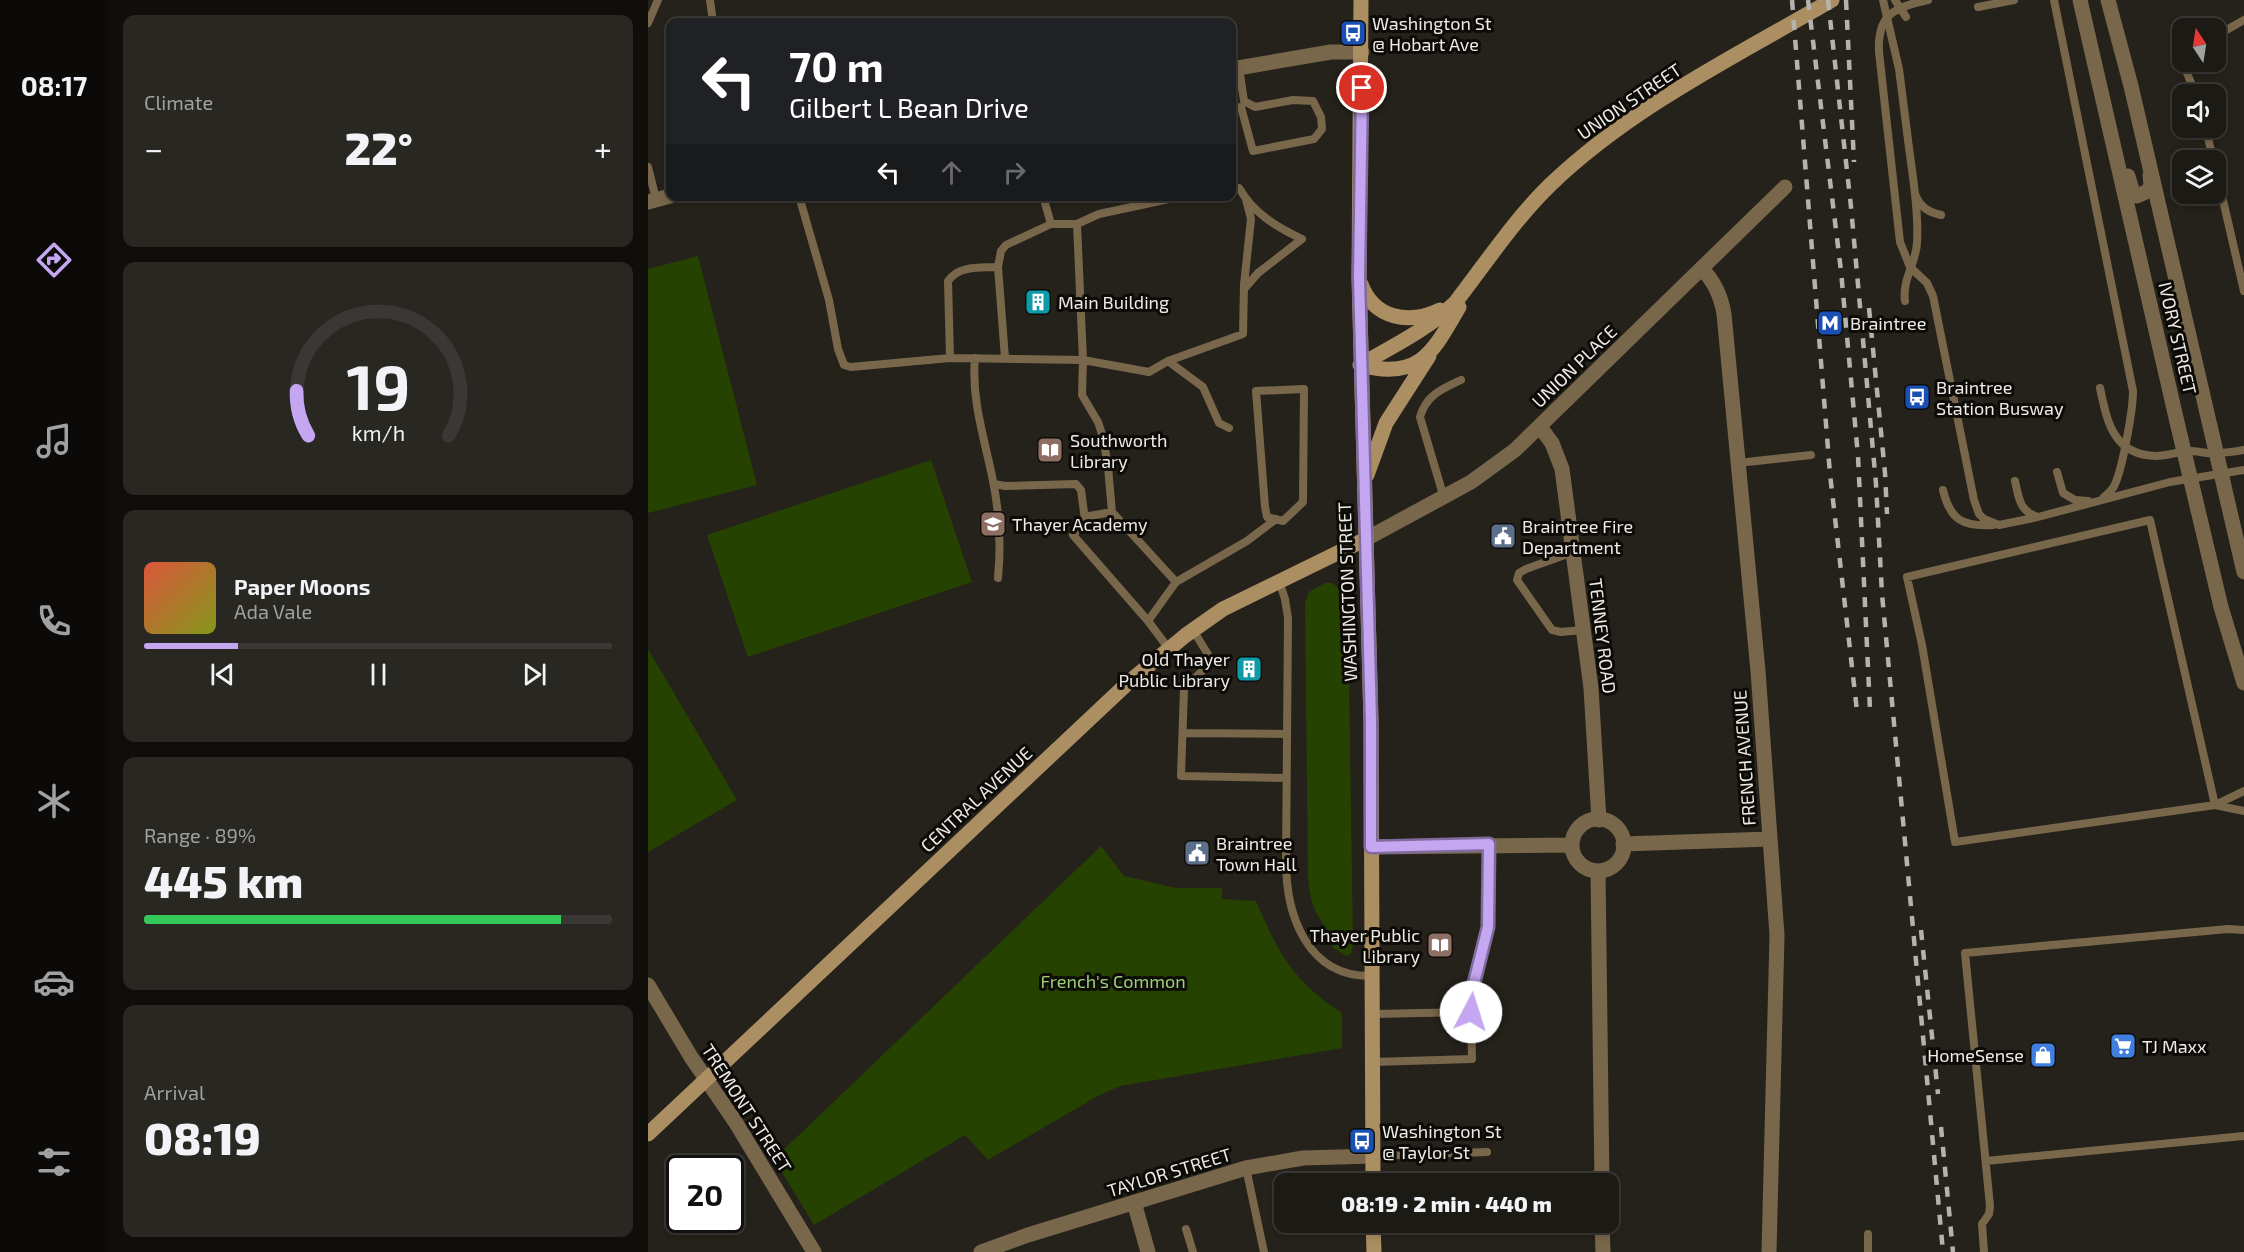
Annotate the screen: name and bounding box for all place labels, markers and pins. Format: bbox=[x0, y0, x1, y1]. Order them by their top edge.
place label: Washington St @ Hobart Ave bbox=[1372, 12, 1492, 55]
bus stop icon: Washington St @ Hobart Ave bbox=[1338, 18, 1368, 48]
pin bbox=[1336, 62, 1387, 113]
building icon: Main Building bbox=[1023, 287, 1053, 317]
place label: Main Building bbox=[1058, 291, 1169, 313]
metro station icon: Braintree bbox=[1815, 308, 1845, 338]
place label: Braintree bbox=[1850, 312, 1926, 334]
place label: Braintree Station Busway bbox=[1936, 376, 2064, 419]
bus stop icon: Braintree Station Busway bbox=[1902, 382, 1932, 412]
place label: Southworth Library bbox=[1070, 429, 1167, 472]
library icon: Southworth Library bbox=[1035, 435, 1065, 465]
school or university icon: Thayer Academy bbox=[978, 509, 1008, 539]
place label: Thayer Academy bbox=[1012, 513, 1148, 535]
place label: Braintree Fire Department bbox=[1522, 515, 1633, 558]
public building icon: Braintree Fire Department bbox=[1488, 521, 1518, 551]
place label: Old Thayer Public Library bbox=[1118, 648, 1230, 691]
building icon: Old Thayer Public Library bbox=[1234, 654, 1264, 684]
place label: Braintree Town Hall bbox=[1216, 832, 1297, 875]
public building icon: Braintree Town Hall bbox=[1182, 838, 1212, 868]
place label: Thayer Public Library bbox=[1310, 924, 1420, 967]
library icon: Thayer Public Library bbox=[1425, 930, 1455, 960]
supermarket icon: TJ Maxx bbox=[2108, 1031, 2138, 1061]
place label: TJ Maxx bbox=[2142, 1035, 2207, 1057]
shop icon: HomeSense bbox=[2028, 1040, 2058, 1070]
place label: HomeSense bbox=[1927, 1044, 2024, 1066]
place label: Washington St @ Taylor St bbox=[1382, 1120, 1502, 1163]
bus stop icon: Washington St @ Taylor St bbox=[1347, 1126, 1377, 1156]

